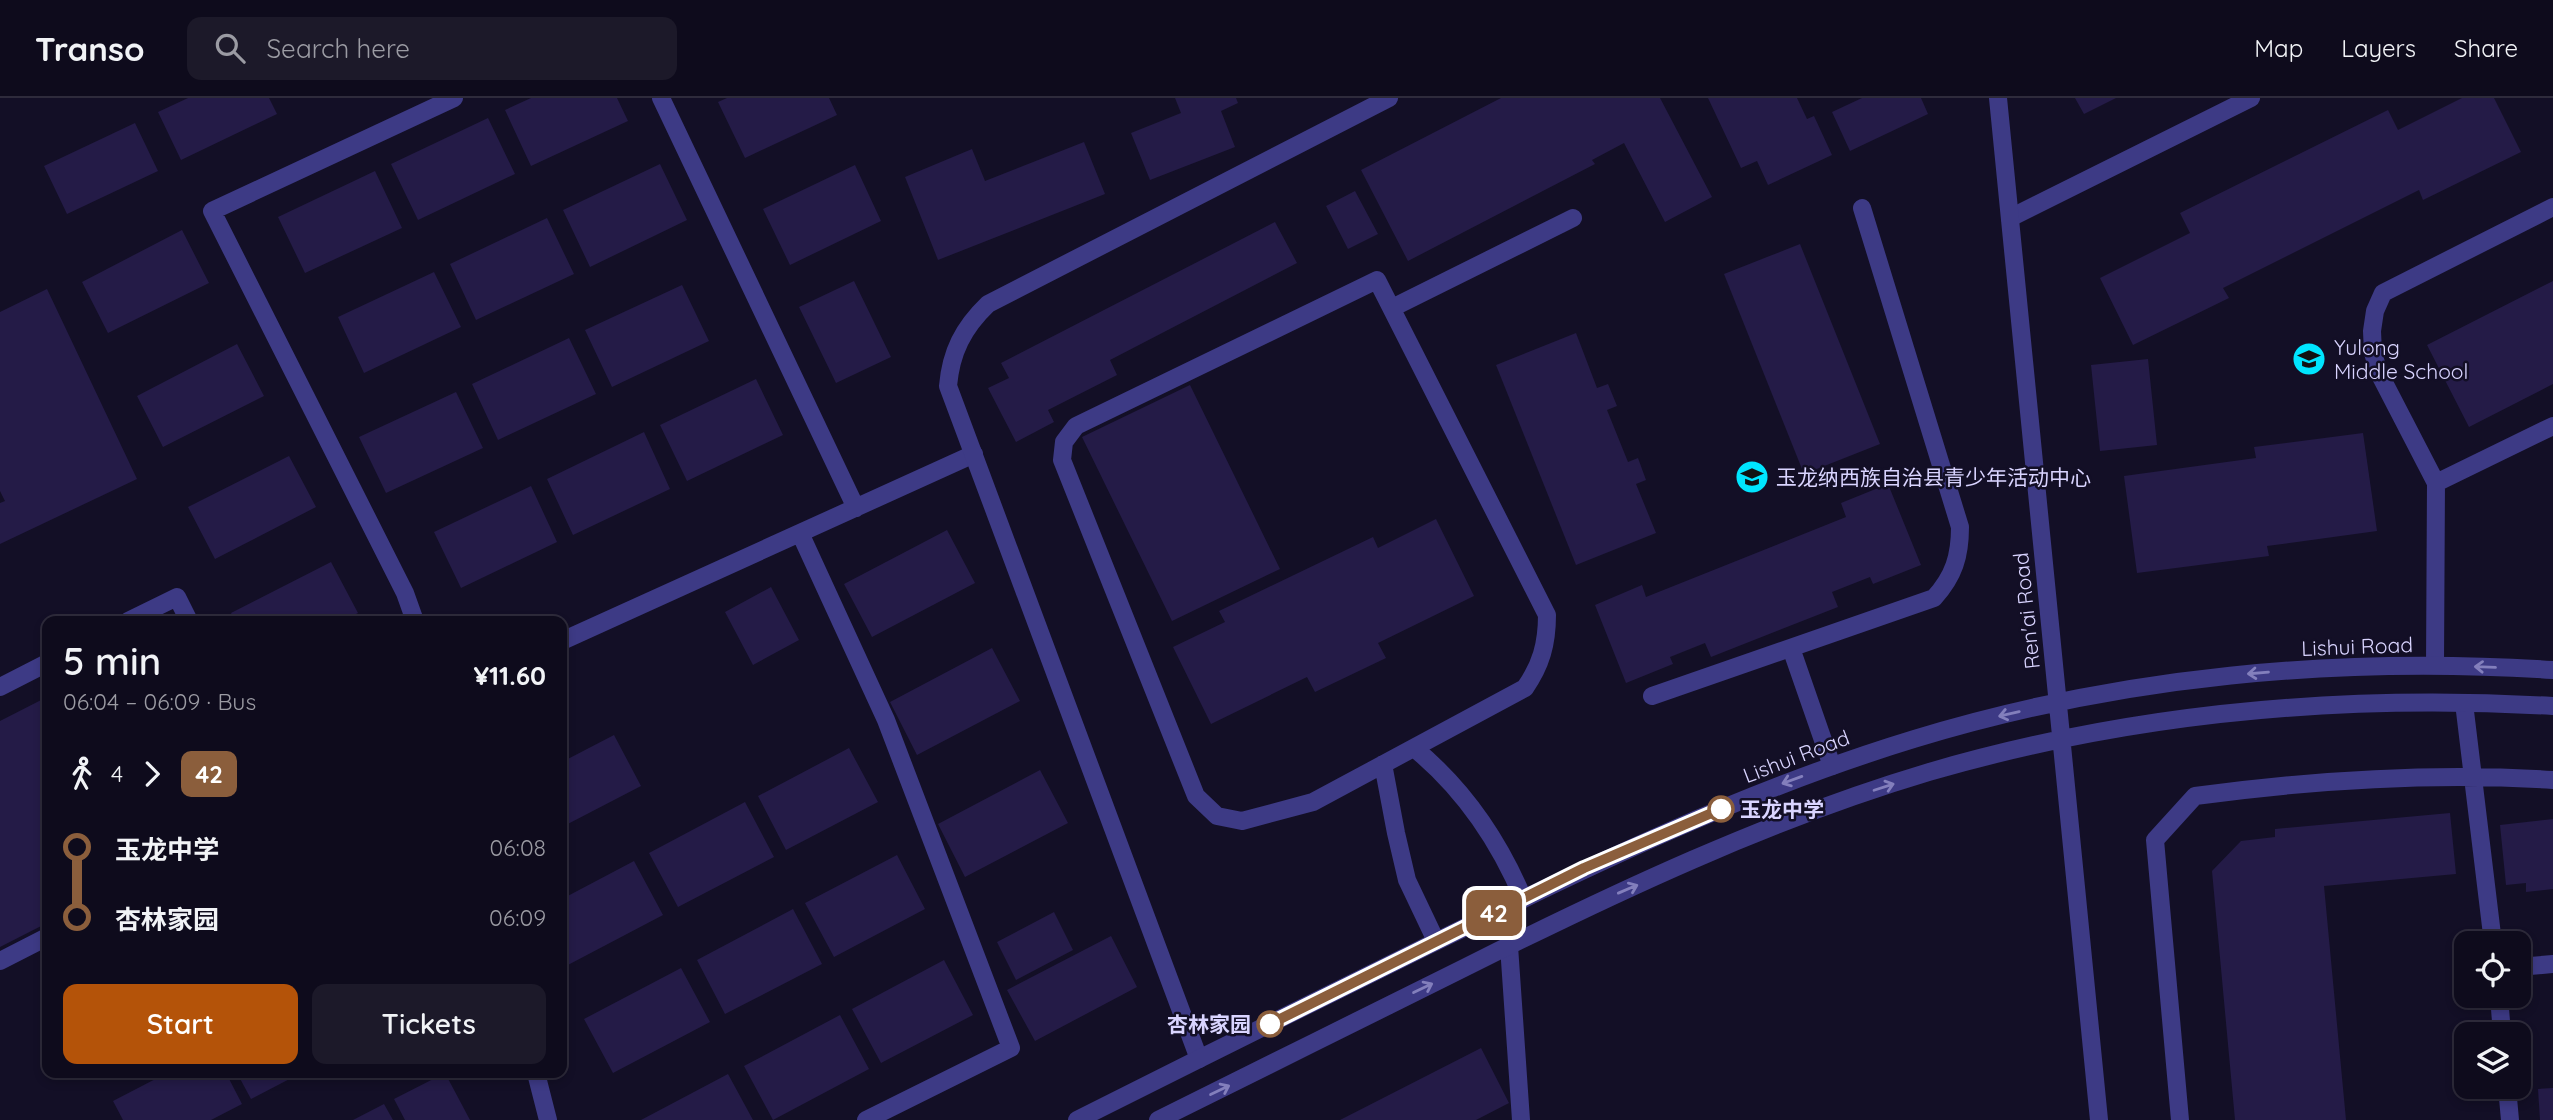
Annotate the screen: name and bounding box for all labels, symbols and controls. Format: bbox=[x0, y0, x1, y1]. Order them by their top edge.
search box bbox=[187, 17, 677, 80]
text: Transo bbox=[35, 28, 145, 69]
icon: search bbox=[211, 29, 249, 67]
text: Search here bbox=[267, 32, 410, 65]
text: Map bbox=[2254, 33, 2303, 63]
text: Layers bbox=[2341, 33, 2416, 63]
text: Share bbox=[2454, 33, 2518, 63]
place label: Yulong Middle School bbox=[2334, 334, 2468, 384]
school or university icon: Yulong Middle School bbox=[2290, 340, 2328, 378]
school or university icon: 玉龙纳西族自治县青少年活动中心 bbox=[1733, 458, 1771, 496]
place label: 玉龙纳西族自治县青少年活动中心 bbox=[1776, 464, 2091, 490]
street label: Ren'ai Road bbox=[2007, 551, 2045, 671]
street label: Lishui Road bbox=[2301, 631, 2413, 661]
text: 5 min bbox=[63, 637, 161, 685]
text: ¥11.60 bbox=[473, 659, 546, 692]
one-way arrow bbox=[2474, 660, 2497, 674]
one-way arrow bbox=[2247, 667, 2269, 680]
text: 06:04 – 06:09 · Bus bbox=[63, 687, 256, 716]
one-way arrow bbox=[1998, 708, 2021, 722]
street label: Lishui Road bbox=[1739, 724, 1853, 788]
icon: walk bbox=[63, 755, 101, 793]
icon: forward bbox=[133, 755, 171, 793]
text: 4 bbox=[111, 759, 123, 788]
text: 42 bbox=[195, 759, 223, 789]
one-way arrow bbox=[1781, 775, 1803, 787]
one-way arrow bbox=[1873, 779, 1895, 792]
marker: 玉龙中学 bbox=[1708, 796, 1734, 822]
place label: 玉龙中学 bbox=[1740, 796, 1824, 822]
text: 玉龙中学 bbox=[115, 833, 219, 866]
text: 06:08 bbox=[490, 833, 546, 862]
one-way arrow bbox=[1617, 882, 1638, 895]
line badge: 42 bbox=[1462, 890, 1526, 936]
text: 42 bbox=[1480, 898, 1508, 928]
text: 杏林家园 bbox=[115, 903, 219, 936]
text: 06:09 bbox=[489, 903, 546, 932]
map controls bbox=[2454, 931, 2531, 1099]
button: locate bbox=[2454, 931, 2531, 1008]
one-way arrow bbox=[1412, 981, 1433, 995]
button: Start bbox=[63, 984, 298, 1064]
button: Tickets bbox=[312, 984, 546, 1064]
place label: 杏林家园 bbox=[1167, 1011, 1251, 1037]
marker: 杏林家园 bbox=[1257, 1011, 1283, 1037]
button: layers bbox=[2454, 1022, 2531, 1099]
one-way arrow bbox=[1209, 1082, 1229, 1096]

